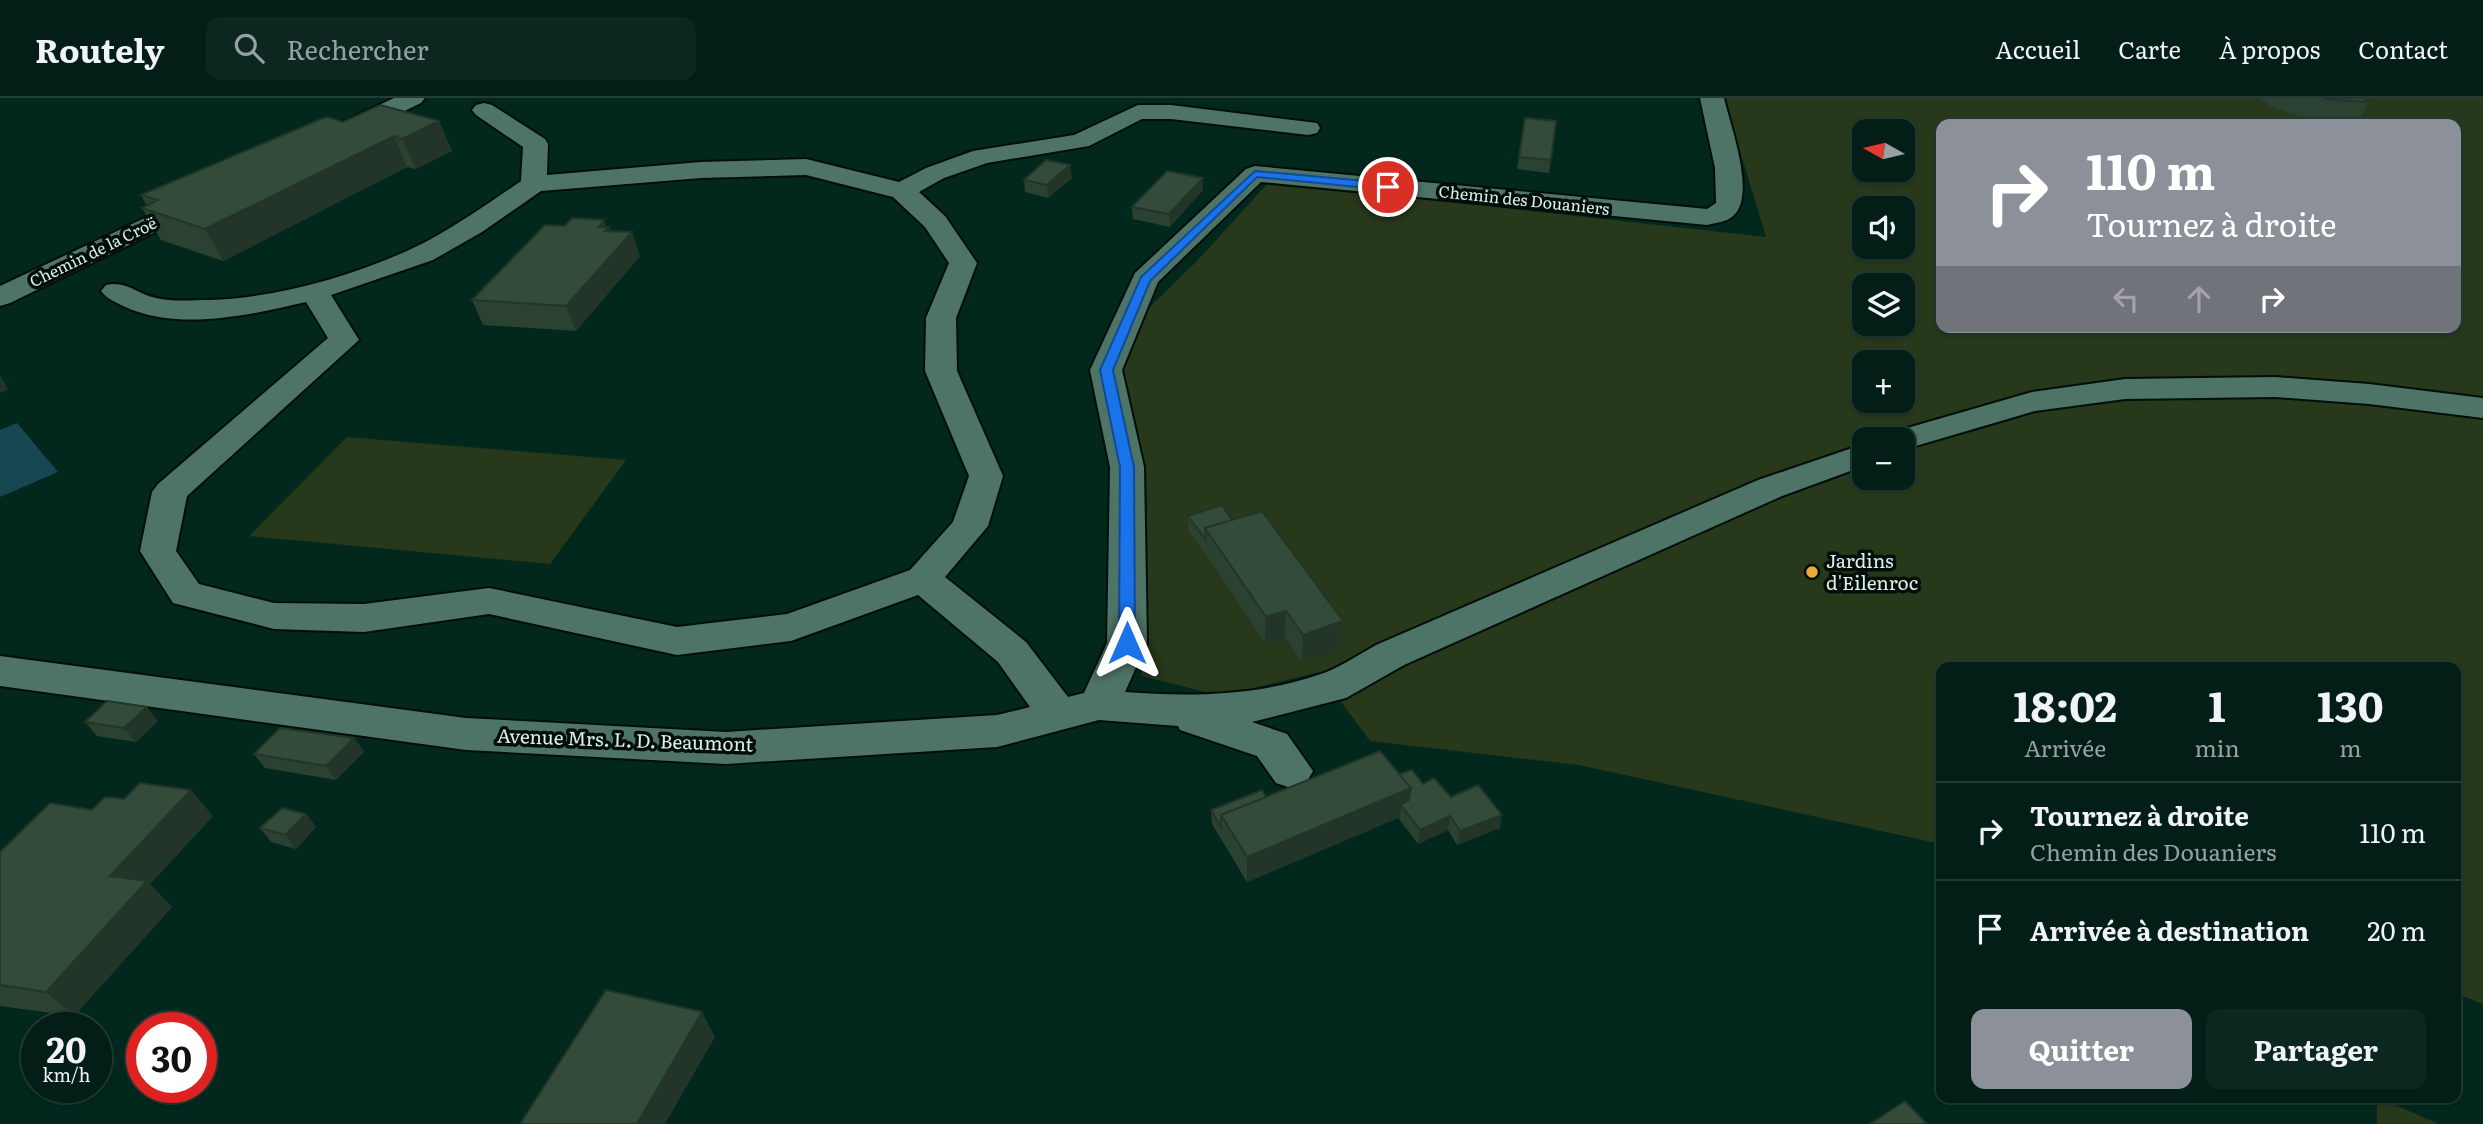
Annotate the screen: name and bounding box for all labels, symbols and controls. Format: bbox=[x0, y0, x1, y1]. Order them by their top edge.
search box bbox=[206, 17, 696, 80]
text: Routely bbox=[35, 24, 164, 73]
icon: search bbox=[230, 29, 268, 67]
text: Rechercher bbox=[286, 29, 429, 68]
text: Accueil bbox=[1995, 31, 2080, 66]
text: Carte bbox=[2118, 31, 2181, 66]
text: À propos bbox=[2219, 31, 2320, 66]
text: Contact bbox=[2358, 31, 2448, 66]
north arrow bbox=[1852, 119, 1914, 182]
map controls bbox=[1852, 119, 1915, 490]
text: 110 m bbox=[2086, 132, 2215, 205]
icon: right bbox=[1971, 147, 2062, 238]
pin bbox=[1358, 157, 1418, 217]
icon: arrive bbox=[1369, 168, 1407, 206]
street label: Chemin des Douaniers bbox=[1438, 178, 1611, 220]
button: sound bbox=[1852, 196, 1915, 259]
text: Tournez à droite bbox=[2086, 199, 2337, 247]
street label: Chemin de la Croë bbox=[25, 210, 160, 292]
button: layers bbox=[1852, 273, 1915, 336]
icon: left bbox=[2107, 280, 2145, 318]
icon: ahead bbox=[2180, 280, 2218, 318]
icon: right bbox=[2253, 280, 2291, 318]
button: + bbox=[1852, 350, 1915, 413]
button: − bbox=[1852, 427, 1915, 490]
place label: Jardins d'Eilenroc bbox=[1826, 546, 1918, 596]
marker: Jardins d'Eilenroc bbox=[1804, 564, 1820, 580]
position arrow bbox=[1090, 606, 1164, 680]
text: 18:02 bbox=[2013, 673, 2117, 735]
text: 1 bbox=[2208, 673, 2226, 735]
text: 130 bbox=[2317, 673, 2384, 735]
street label: Avenue Mrs. L. D. Beaumont bbox=[496, 721, 754, 757]
text: Arrivée bbox=[2024, 730, 2106, 764]
text: min bbox=[2194, 730, 2240, 764]
text: m bbox=[2339, 730, 2361, 764]
text: Tournez à droite bbox=[2030, 795, 2249, 834]
icon: right bbox=[1971, 812, 2009, 850]
text: 110 m bbox=[2359, 812, 2426, 851]
text: Chemin des Douaniers bbox=[2030, 834, 2276, 868]
icon: arrive bbox=[1971, 910, 2009, 948]
text: Arrivée à destination bbox=[2030, 910, 2309, 949]
text: 20 m bbox=[2367, 910, 2426, 949]
button: Quitter bbox=[1971, 1009, 2192, 1089]
button: Partager bbox=[2206, 1009, 2426, 1089]
speed limit sign: 30 bbox=[126, 1012, 217, 1103]
text: 20 bbox=[46, 1022, 87, 1074]
text: km/h bbox=[43, 1061, 90, 1088]

